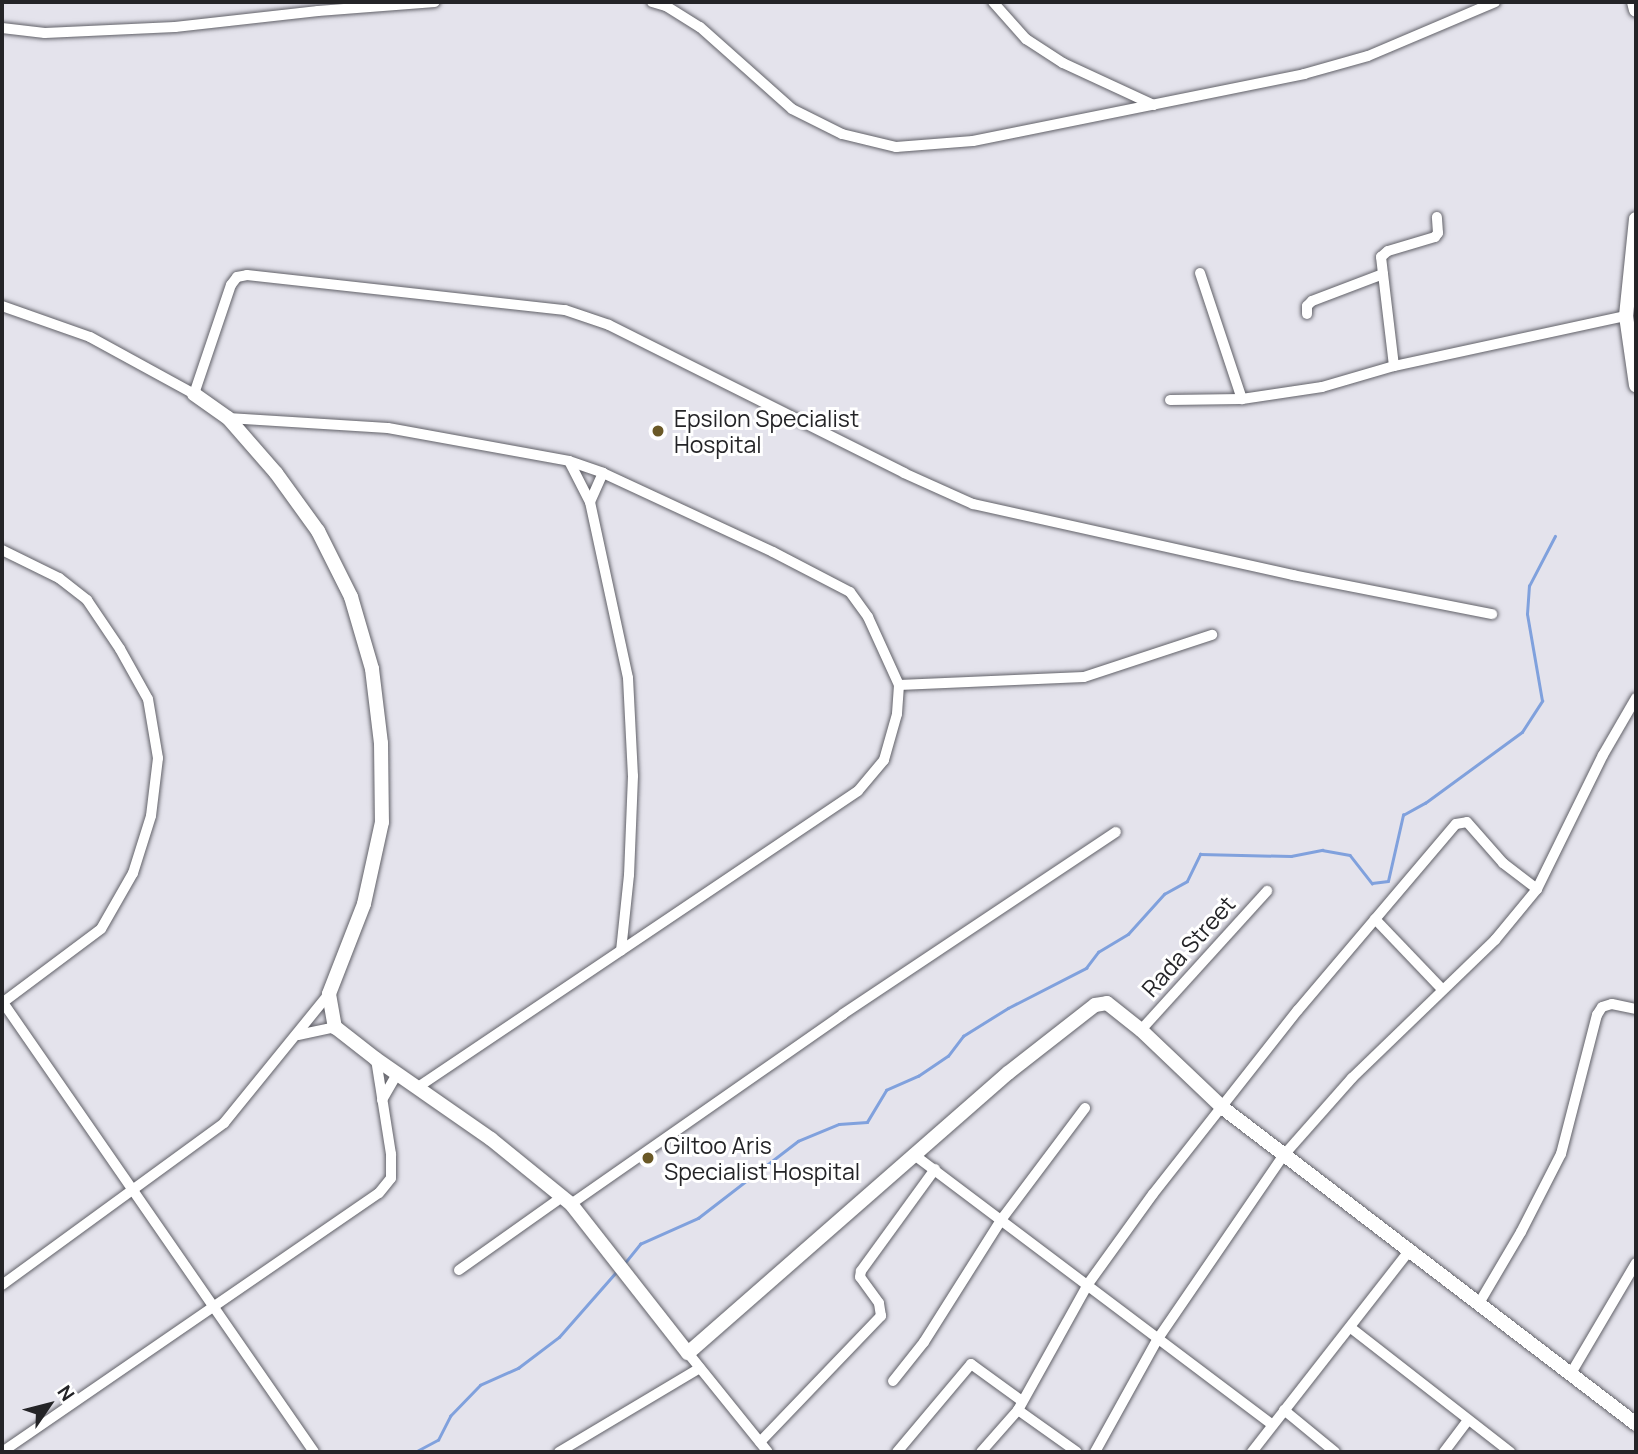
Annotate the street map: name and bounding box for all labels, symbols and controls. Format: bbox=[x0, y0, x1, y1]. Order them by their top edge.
place label: Epsilon Specialist Hospital bbox=[674, 404, 859, 458]
marker: Epsilon Specialist Hospital bbox=[648, 421, 668, 441]
street label: Rada Street bbox=[1136, 890, 1240, 1002]
place label: Giltoo Aris Specialist Hospital bbox=[664, 1131, 860, 1185]
marker: Giltoo Aris Specialist Hospital bbox=[638, 1148, 658, 1168]
north arrow bbox=[14, 1370, 84, 1440]
text: N bbox=[52, 1380, 81, 1406]

